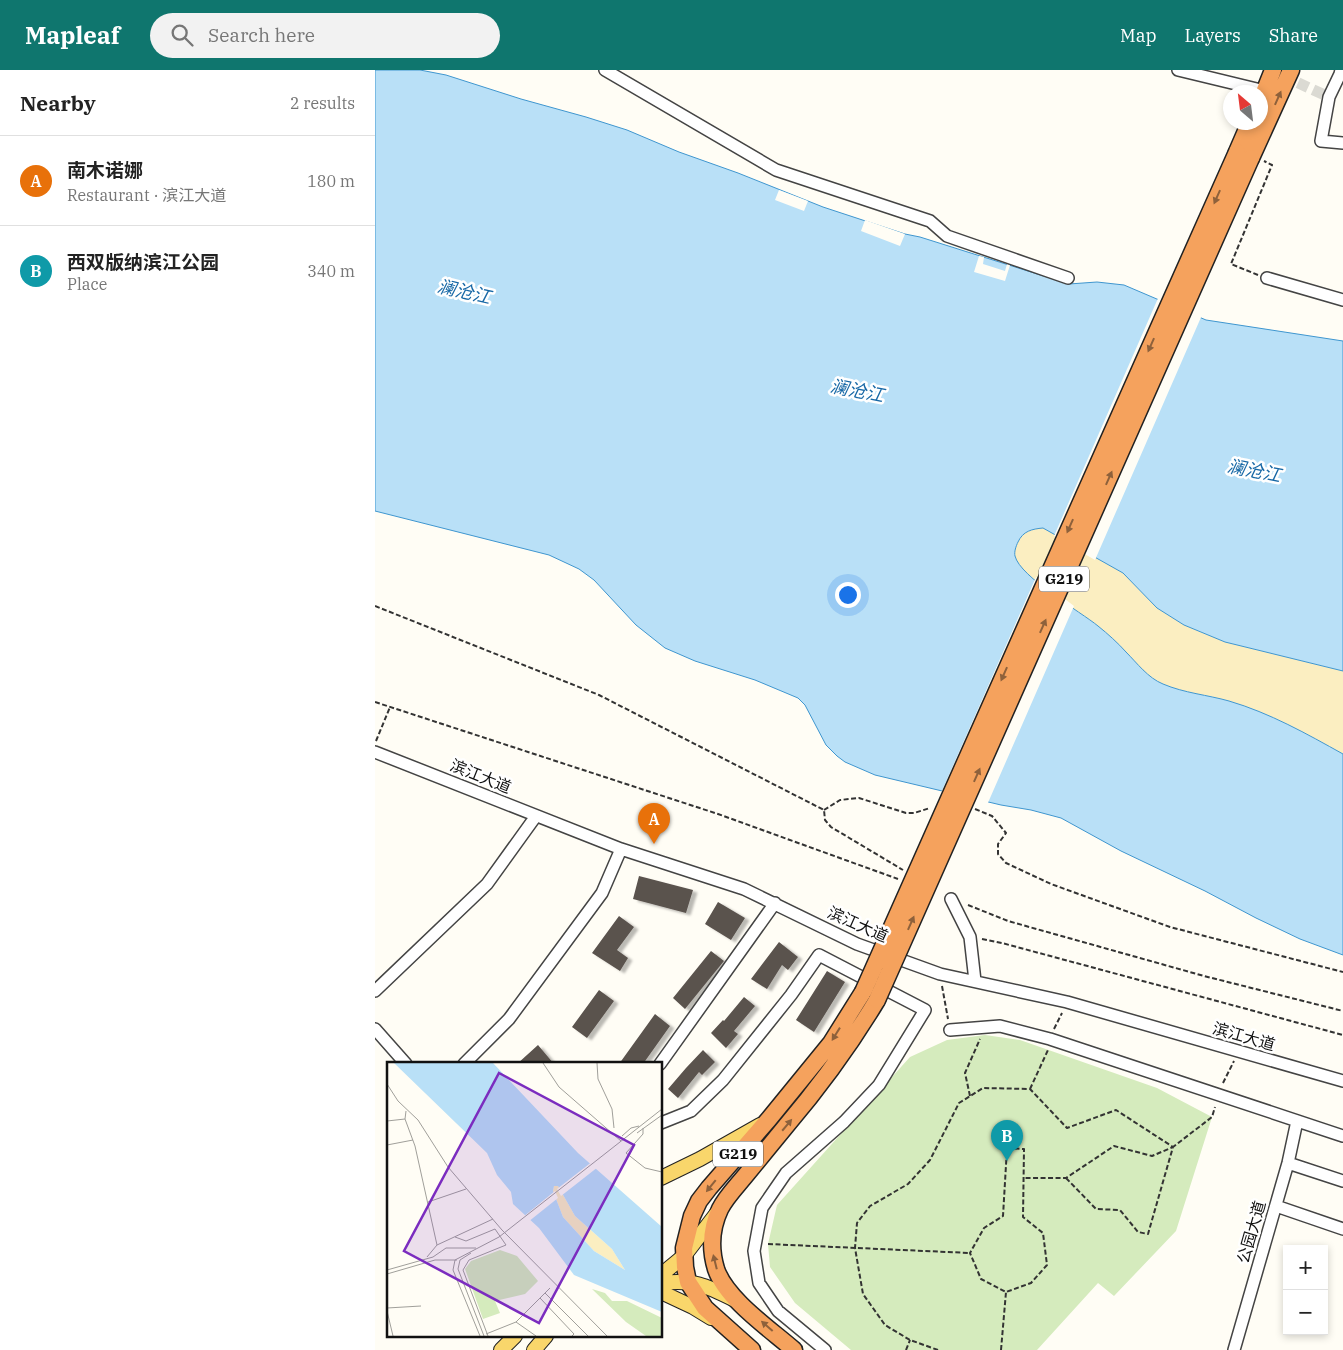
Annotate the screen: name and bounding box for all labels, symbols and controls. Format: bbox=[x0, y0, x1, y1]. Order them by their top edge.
search box bbox=[150, 13, 500, 58]
text: Mapleaf bbox=[25, 19, 120, 51]
icon: search bbox=[168, 21, 196, 49]
text: Search here bbox=[208, 23, 315, 47]
text: Map bbox=[1120, 24, 1157, 47]
text: Layers bbox=[1185, 24, 1241, 47]
text: Share bbox=[1269, 24, 1318, 47]
north arrow bbox=[1223, 85, 1268, 130]
text: Nearby bbox=[20, 89, 96, 117]
one-way arrow bbox=[1274, 91, 1282, 105]
text: 2 results bbox=[290, 93, 355, 113]
text: 南木诺娜 bbox=[67, 158, 143, 182]
text: A bbox=[30, 171, 42, 191]
text: 180 m bbox=[307, 171, 355, 191]
text: Restaurant · 滨江大道 bbox=[67, 185, 226, 205]
one-way arrow bbox=[1212, 190, 1220, 204]
text: 西双版纳滨江公园 bbox=[67, 250, 219, 274]
text: B bbox=[30, 261, 42, 281]
text: 340 m bbox=[307, 261, 355, 281]
text: Place bbox=[67, 274, 107, 294]
water label: 澜沧江 bbox=[435, 274, 495, 309]
one-way arrow bbox=[1146, 338, 1154, 352]
water label: 澜沧江 bbox=[828, 374, 888, 407]
water label: 澜沧江 bbox=[1225, 454, 1285, 487]
one-way arrow bbox=[1106, 471, 1114, 485]
one-way arrow bbox=[1066, 519, 1074, 533]
road number: G219 bbox=[1039, 566, 1089, 592]
your location bbox=[835, 582, 861, 608]
one-way arrow bbox=[1040, 619, 1048, 633]
one-way arrow bbox=[1000, 667, 1008, 681]
street label: 滨江大道 bbox=[448, 755, 514, 797]
one-way arrow bbox=[974, 768, 982, 782]
pin: A bbox=[638, 803, 670, 844]
street label: 滨江大道 bbox=[825, 902, 891, 946]
one-way arrow bbox=[907, 916, 915, 930]
street label: 滨江大道 bbox=[1210, 1018, 1278, 1054]
one-way arrow bbox=[832, 1027, 841, 1040]
inset map bbox=[387, 1062, 663, 1338]
one-way arrow bbox=[782, 1119, 793, 1132]
pin: B bbox=[991, 1120, 1023, 1161]
road number: G219 bbox=[713, 1142, 763, 1166]
one-way arrow bbox=[706, 1179, 717, 1192]
street label: 公园大道 bbox=[1233, 1198, 1269, 1266]
map controls bbox=[1283, 1245, 1328, 1335]
button: + bbox=[1283, 1245, 1328, 1290]
one-way arrow bbox=[711, 1255, 719, 1270]
button: − bbox=[1283, 1290, 1328, 1335]
one-way arrow bbox=[761, 1321, 774, 1332]

